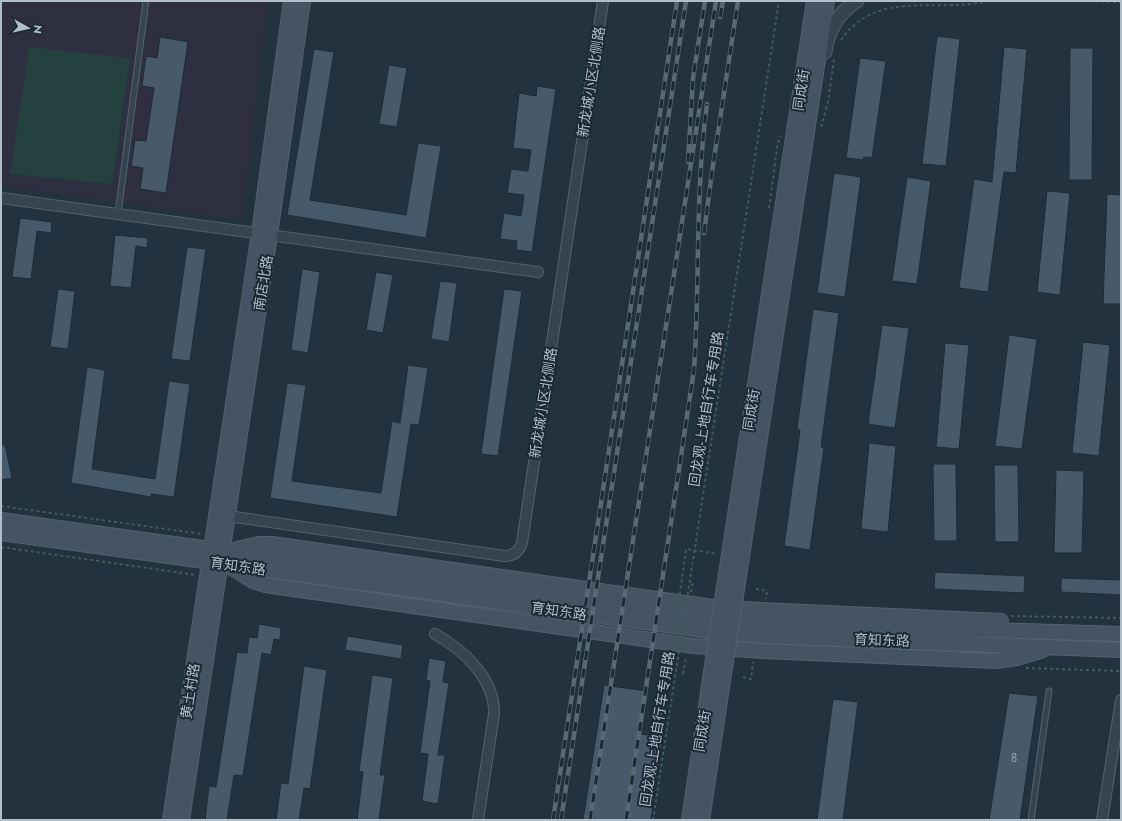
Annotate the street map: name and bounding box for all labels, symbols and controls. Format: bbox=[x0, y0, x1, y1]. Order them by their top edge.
north arrow bbox=[8, 8, 48, 48]
text: N bbox=[29, 24, 46, 35]
street label: 新龙城小区北侧路 bbox=[572, 25, 610, 139]
street label: 同成街 bbox=[788, 68, 814, 112]
street label: 南店北路 bbox=[249, 254, 277, 312]
street label: 回龙观-上地自行车专用路 bbox=[684, 330, 728, 488]
street label: 新龙城小区北侧路 bbox=[524, 346, 562, 460]
street label: 同成街 bbox=[738, 388, 764, 432]
street label: 育知东路 bbox=[209, 552, 267, 580]
street label: 育知东路 bbox=[530, 597, 588, 625]
street label: 育知东路 bbox=[854, 629, 910, 651]
street label: 回龙观-上地自行车专用路 bbox=[635, 650, 679, 808]
street label: 黄土村路 bbox=[176, 662, 204, 720]
street label: 同成街 bbox=[689, 709, 715, 753]
house number: 8 bbox=[1011, 749, 1017, 767]

